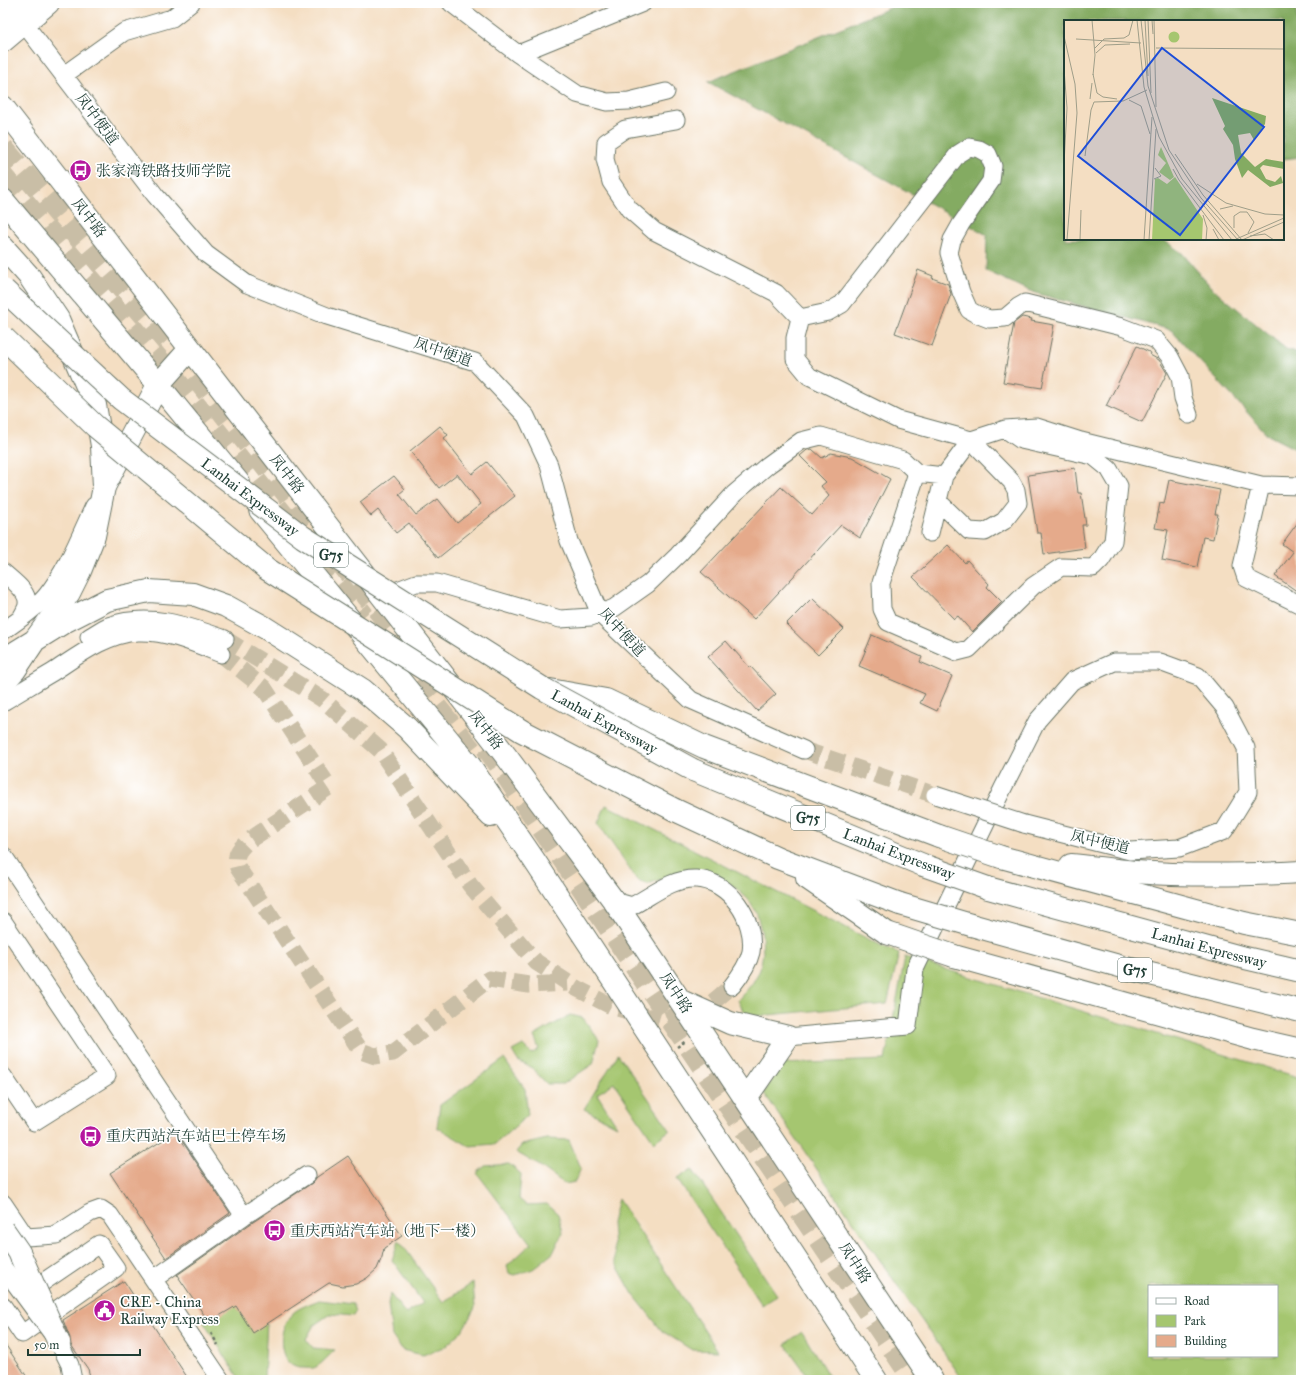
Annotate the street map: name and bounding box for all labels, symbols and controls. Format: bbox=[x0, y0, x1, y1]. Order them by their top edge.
inset map bbox=[1064, 20, 1284, 240]
street label: 凤中便道 bbox=[72, 90, 122, 148]
bus stop icon: 张家湾铁路技师学院 bbox=[68, 158, 94, 184]
place label: 张家湾铁路技师学院 bbox=[96, 162, 231, 180]
street label: 凤中路 bbox=[68, 195, 110, 241]
street label: 凤中便道 bbox=[412, 334, 474, 370]
street label: 凤中路 bbox=[266, 451, 308, 497]
street label: Lanhai Expressway bbox=[198, 454, 303, 540]
road number: G75 bbox=[314, 543, 348, 567]
street label: 凤中便道 bbox=[595, 604, 649, 660]
street label: Lanhai Expressway bbox=[548, 686, 661, 758]
street label: 凤中路 bbox=[465, 707, 507, 753]
road number: G75 bbox=[791, 806, 825, 830]
street label: Lanhai Expressway bbox=[841, 824, 958, 884]
street label: 凤中便道 bbox=[1069, 826, 1131, 858]
street label: Lanhai Expressway bbox=[1150, 924, 1269, 972]
road number: G75 bbox=[1118, 958, 1152, 982]
street label: 凤中路 bbox=[656, 969, 696, 1017]
bus stop icon: 重庆西站汽车站巴士停车场 bbox=[78, 1123, 104, 1149]
place label: 重庆西站汽车站巴士停车场 bbox=[106, 1127, 286, 1145]
bus stop icon: 重庆西站汽车站（地下一楼） bbox=[261, 1218, 287, 1244]
place label: 重庆西站汽车站（地下一楼） bbox=[290, 1222, 485, 1240]
street label: 凤中路 bbox=[835, 1239, 875, 1287]
legend bbox=[1148, 1285, 1278, 1357]
place label: CRE - China Railway Express bbox=[120, 1293, 219, 1328]
text: Road bbox=[1184, 1294, 1210, 1308]
public building icon: CRE - China Railway Express bbox=[92, 1298, 118, 1324]
text: Park bbox=[1184, 1314, 1206, 1328]
scale bar bbox=[28, 1331, 140, 1357]
text: Building bbox=[1184, 1334, 1227, 1349]
text: 50 m bbox=[34, 1338, 59, 1352]

